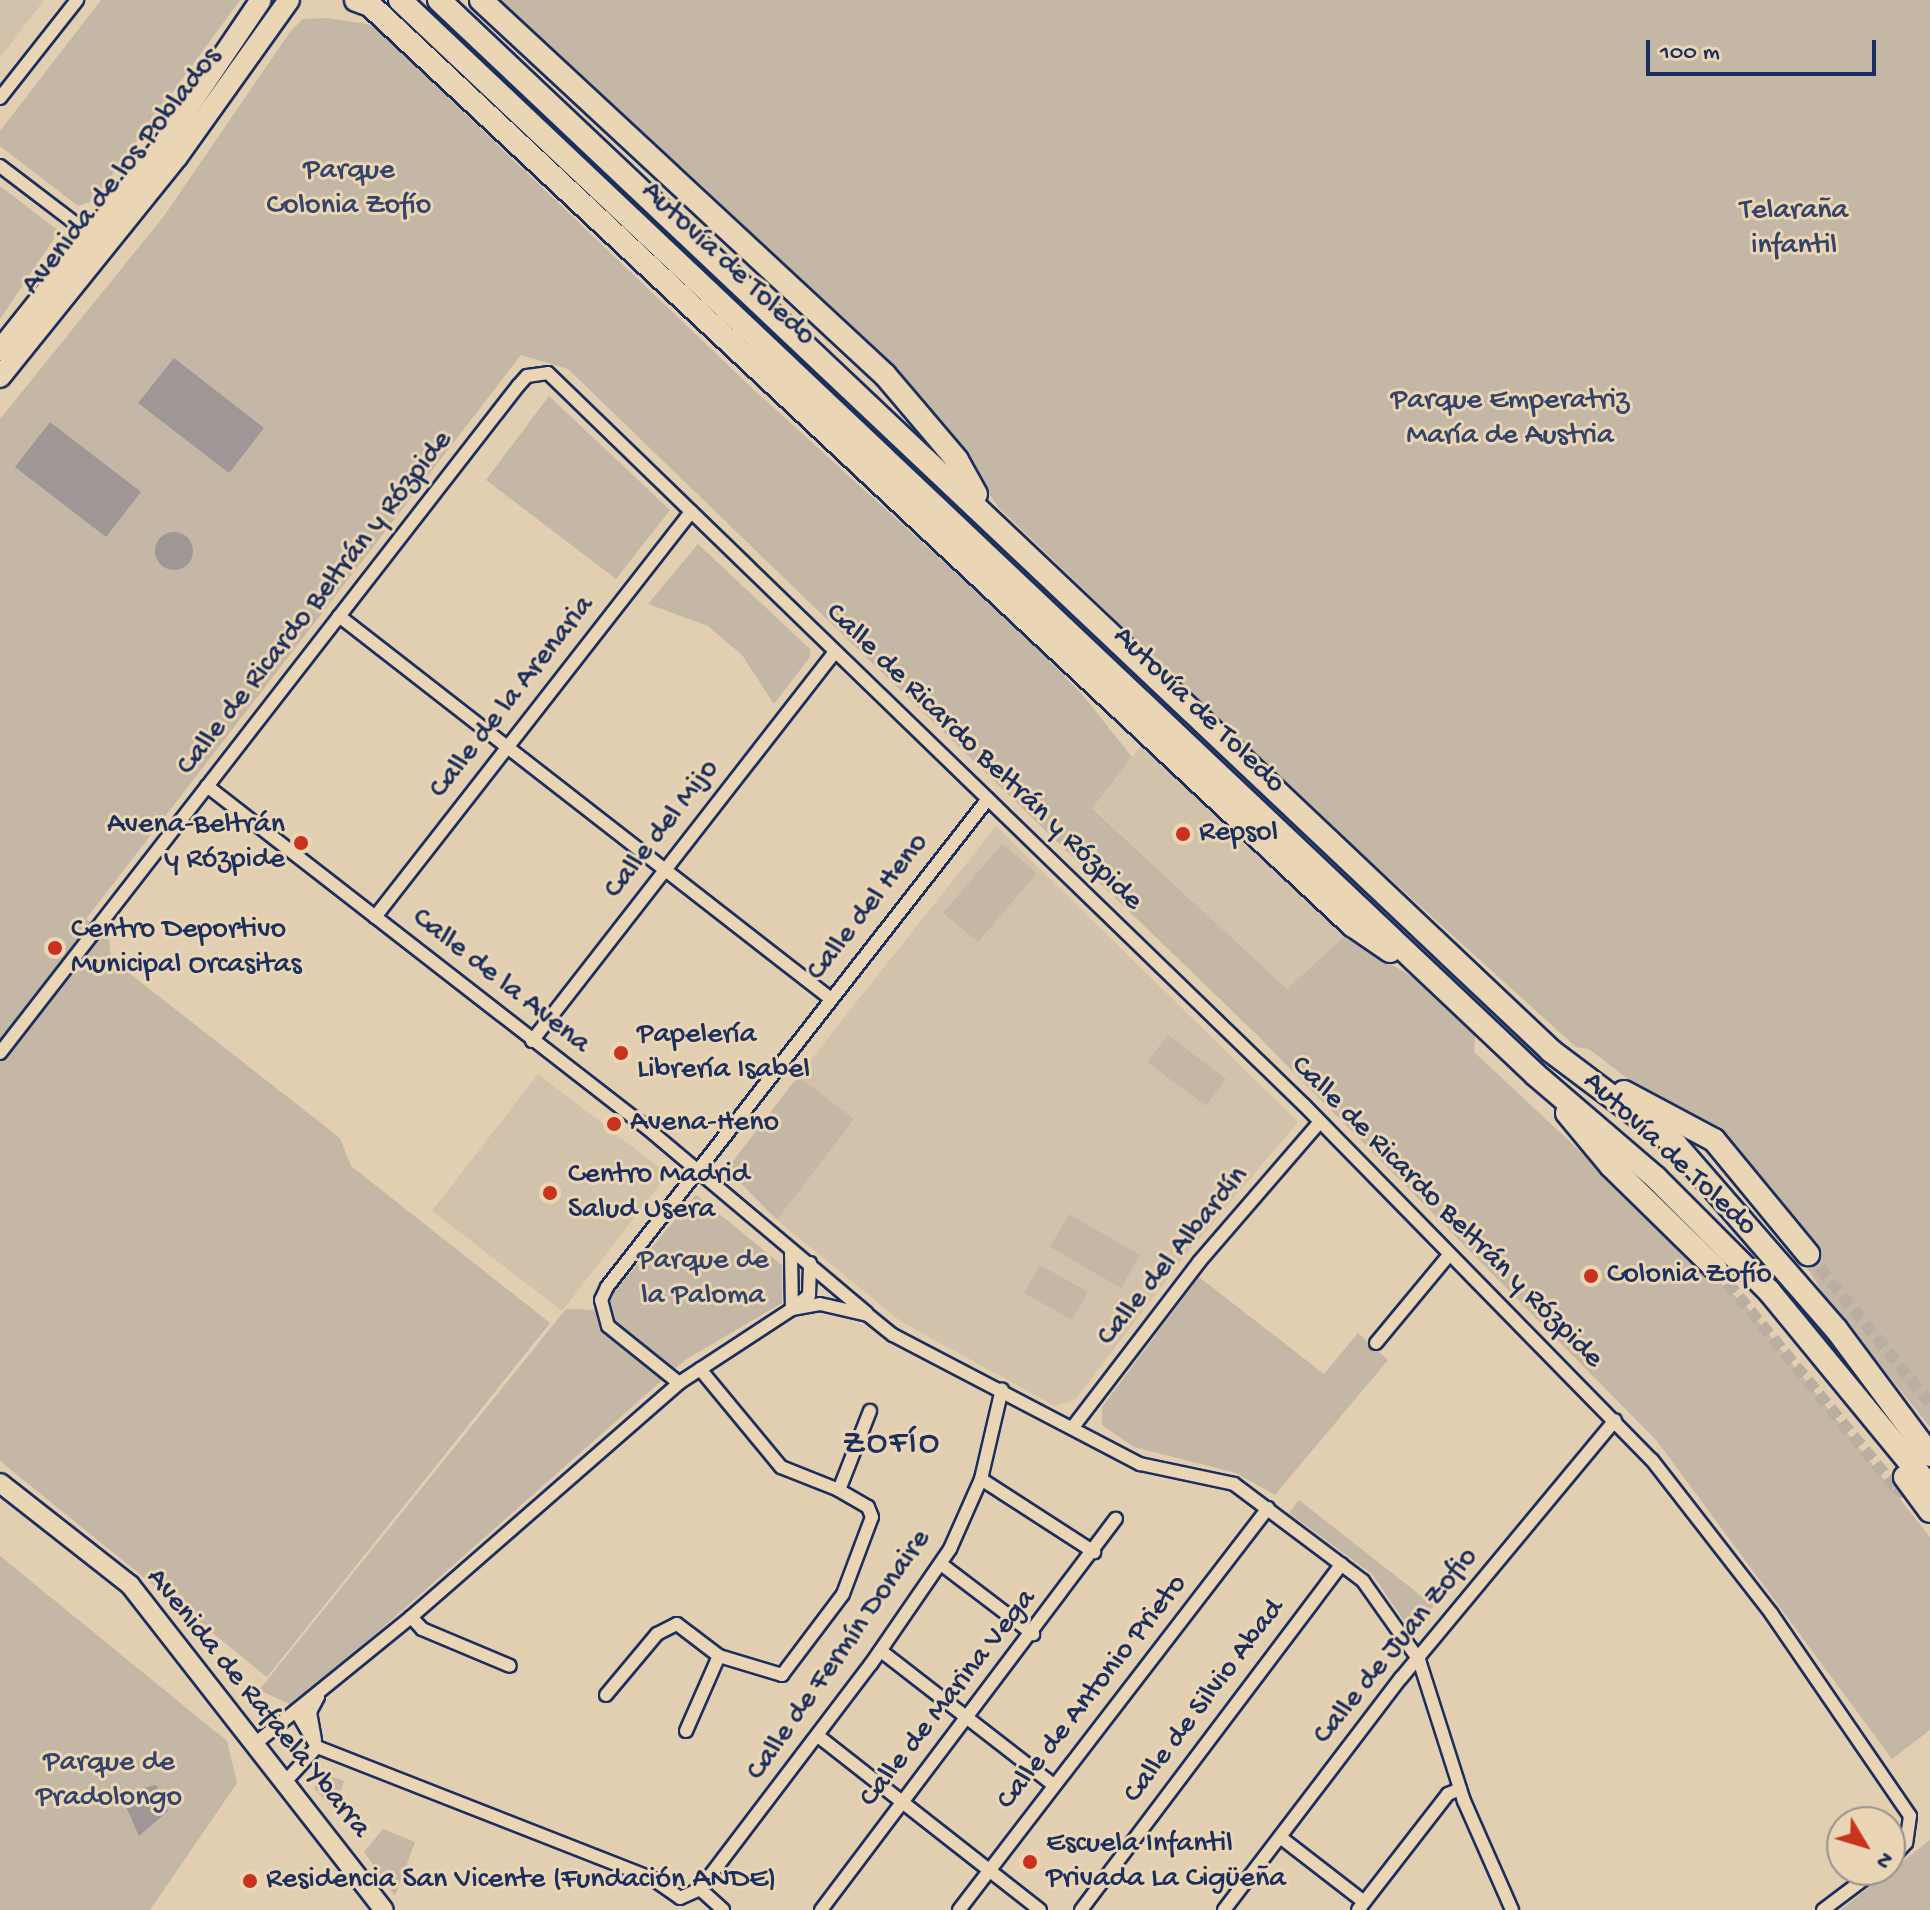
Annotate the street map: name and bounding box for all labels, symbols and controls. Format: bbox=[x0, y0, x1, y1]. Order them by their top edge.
scale bar bbox=[1650, 24, 1880, 74]
text: 100 m bbox=[1660, 39, 1720, 68]
street label: Avenida de los Poblados bbox=[15, 41, 231, 303]
park label: Parque Colonia Zofío bbox=[267, 154, 431, 224]
street label: Autovía de Toledo bbox=[632, 175, 822, 355]
park label: Telaraña infantil bbox=[1740, 194, 1848, 264]
park label: Parque Emperatriz María de Austria bbox=[1391, 384, 1629, 454]
street label: Calle de Ricardo Beltrán y Rózpide bbox=[170, 424, 462, 784]
street label: Calle de la Arenaria bbox=[423, 589, 603, 807]
street label: Calle de Ricardo Beltrán y Rózpide bbox=[817, 596, 1149, 920]
street label: Autovía de Toledo bbox=[1104, 620, 1292, 802]
street label: Calle del Mijo bbox=[597, 753, 729, 907]
place label: Avena-Beltrán y Rózpide bbox=[107, 808, 285, 878]
place label: Repsol bbox=[1199, 816, 1278, 852]
marker: Repsol bbox=[1174, 825, 1192, 843]
street label: Calle del Heno bbox=[800, 827, 938, 989]
marker: Avena-Beltrán y Rózpide bbox=[292, 834, 310, 852]
street label: Calle de la Avena bbox=[404, 901, 596, 1063]
place label: Centro Deportivo Municipal Orcasitas bbox=[71, 913, 302, 984]
marker: Centro Deportivo Municipal Orcasitas bbox=[46, 939, 64, 957]
place label: Papelería Librería Isabel bbox=[637, 1018, 810, 1088]
marker: Papelería Librería Isabel bbox=[612, 1044, 630, 1062]
street label: Calle de Ricardo Beltrán y Rózpide bbox=[1282, 1049, 1610, 1377]
street label: Autovía de Toledo bbox=[1574, 1065, 1764, 1245]
place label: Avena-Heno bbox=[630, 1106, 779, 1142]
marker: Avena-Heno bbox=[605, 1115, 623, 1133]
place label: Centro Madrid Salud Usera bbox=[568, 1158, 749, 1228]
street label: Calle del Albardín bbox=[1090, 1160, 1258, 1354]
marker: Centro Madrid Salud Usera bbox=[539, 1182, 561, 1204]
park label: Parque de la Paloma bbox=[637, 1244, 769, 1314]
place label: Colonia Zofío bbox=[1607, 1258, 1772, 1294]
marker: Colonia Zofío bbox=[1582, 1267, 1600, 1285]
district label: ZOFÍO bbox=[843, 1426, 941, 1466]
street label: Calle de Fermín Donaire bbox=[740, 1524, 940, 1788]
street label: Calle de Juan Zofio bbox=[1307, 1541, 1487, 1753]
street label: Avenida de Rafaela Ybarra bbox=[137, 1562, 377, 1846]
street label: Calle de Antonio Prieto bbox=[990, 1568, 1196, 1818]
street label: Calle de Marina Vega bbox=[853, 1583, 1045, 1815]
street label: Calle de Silvio Abad bbox=[1117, 1593, 1293, 1811]
park label: Parque de Pradolongo bbox=[36, 1746, 182, 1816]
north arrow bbox=[1826, 1806, 1906, 1886]
place label: Escuela Infantil Privada La Cigüeña bbox=[1046, 1827, 1286, 1898]
text: N bbox=[1869, 1846, 1898, 1873]
marker: Escuela Infantil Privada La Cigüeña bbox=[1021, 1853, 1039, 1871]
place label: Residencia San Vicente (Fundación ANDE) bbox=[266, 1863, 776, 1899]
marker: Residencia San Vicente (Fundación ANDE) bbox=[241, 1872, 259, 1890]

